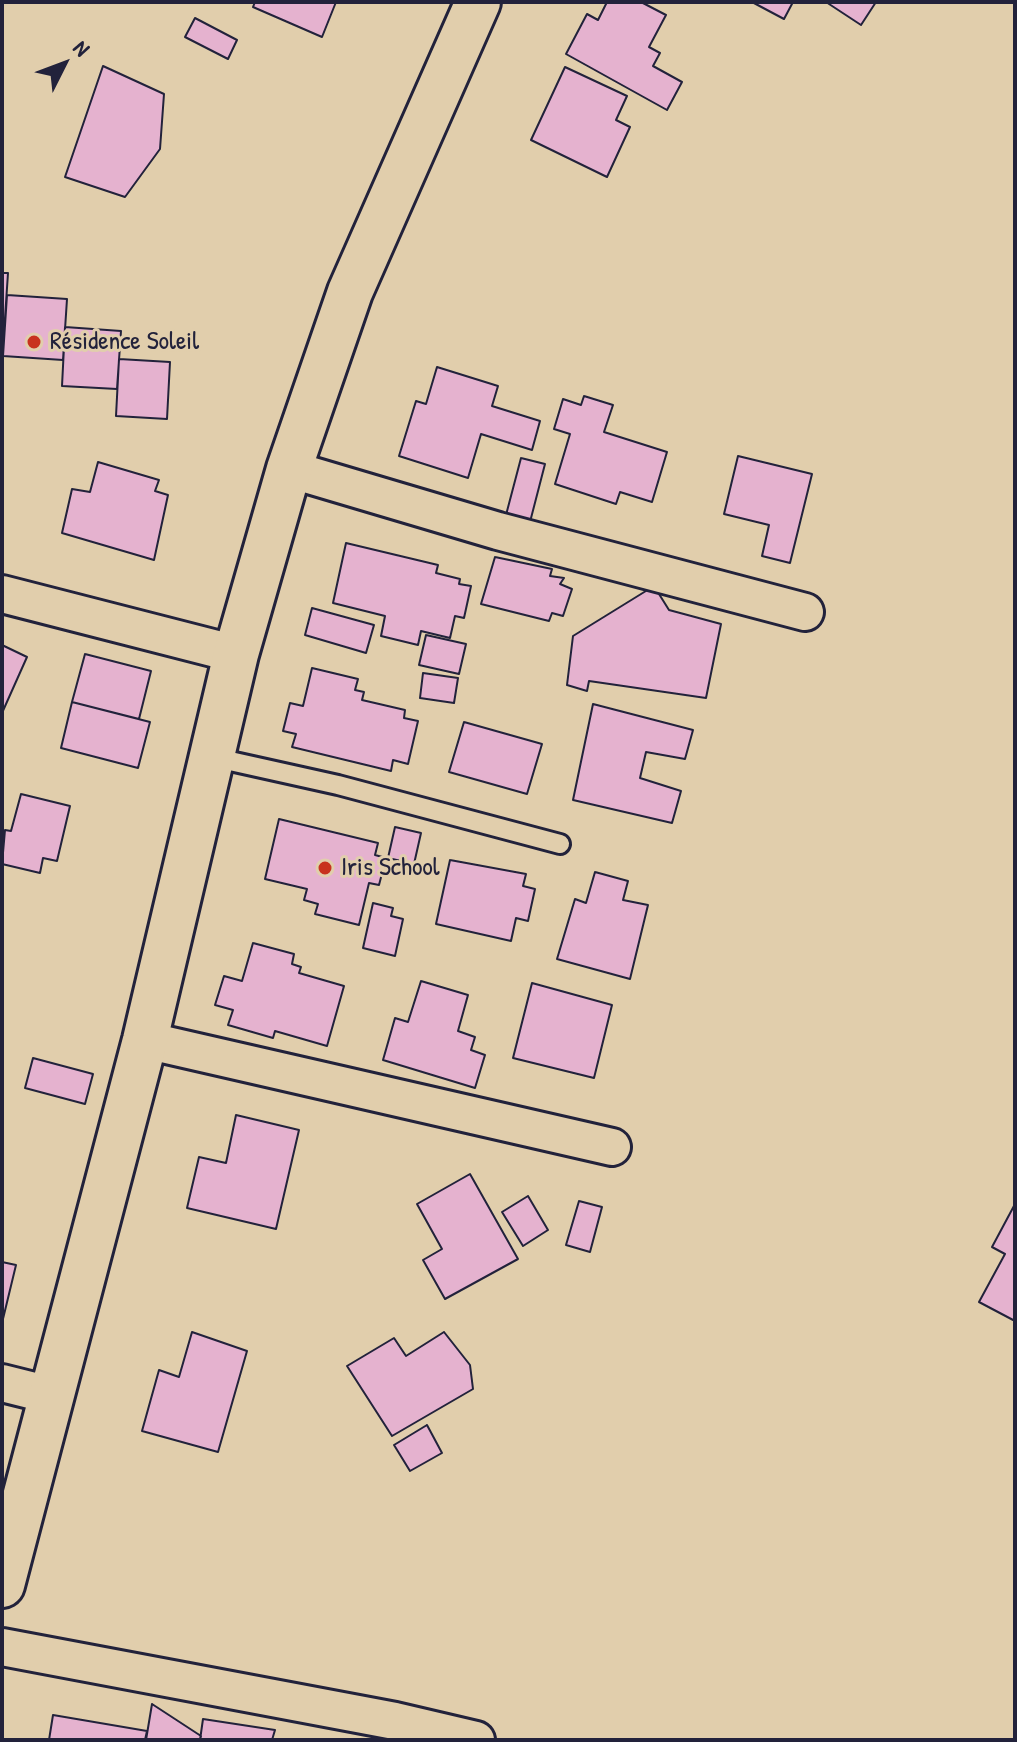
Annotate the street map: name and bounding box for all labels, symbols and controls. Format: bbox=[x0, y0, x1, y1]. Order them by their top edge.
north arrow bbox=[24, 24, 104, 104]
text: N bbox=[67, 34, 97, 62]
place label: Résidence Soleil bbox=[50, 326, 199, 358]
marker: Résidence Soleil bbox=[25, 333, 43, 351]
place label: Iris School bbox=[341, 852, 440, 884]
marker: Iris School bbox=[316, 859, 334, 877]

